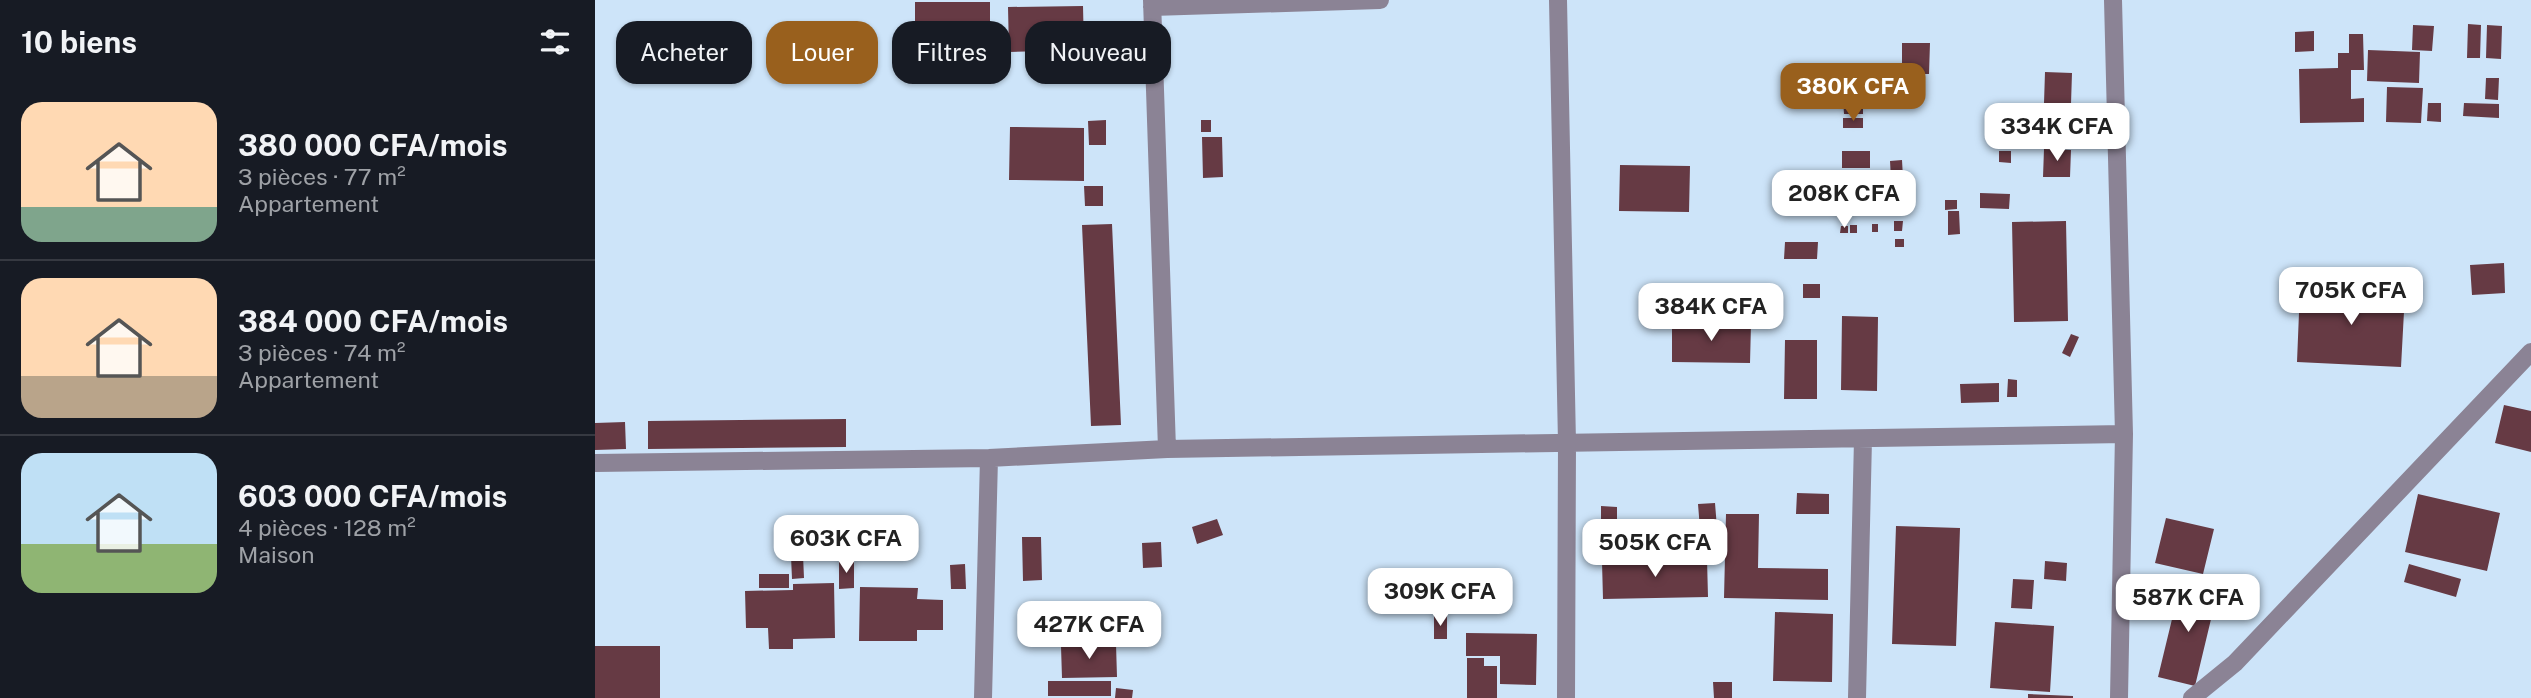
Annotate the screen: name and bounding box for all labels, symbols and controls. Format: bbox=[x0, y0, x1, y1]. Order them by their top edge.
chip: Acheter bbox=[616, 21, 752, 84]
chip: Louer bbox=[766, 21, 878, 84]
chip: Filtres bbox=[892, 21, 1011, 84]
chip: Nouveau bbox=[1025, 21, 1171, 84]
icon: filters bbox=[536, 23, 574, 61]
text: 10 biens bbox=[21, 24, 137, 60]
pin: 380K CFA bbox=[1781, 64, 1925, 123]
text: 380K CFA bbox=[1797, 72, 1909, 99]
pin: 334K CFA bbox=[1985, 104, 2129, 163]
text: 334K CFA bbox=[2001, 112, 2113, 139]
text: 380 000 CFA/mois bbox=[238, 127, 508, 163]
icon: home bbox=[77, 130, 161, 214]
text: 3 pièces · 77 m² bbox=[238, 163, 406, 190]
pin: 208K CFA bbox=[1772, 170, 1916, 230]
text: 208K CFA bbox=[1788, 179, 1900, 206]
text: Appartement bbox=[238, 190, 379, 217]
pin: 705K CFA bbox=[2279, 268, 2423, 327]
text: 705K CFA bbox=[2295, 276, 2407, 303]
pin: 384K CFA bbox=[1639, 284, 1783, 343]
text: 384K CFA bbox=[1654, 292, 1768, 319]
text: 384 000 CFA/mois bbox=[238, 303, 508, 339]
icon: home bbox=[77, 306, 161, 390]
text: 3 pièces · 74 m² bbox=[238, 339, 405, 366]
text: Appartement bbox=[238, 366, 379, 393]
text: 603 000 CFA/mois bbox=[238, 478, 507, 514]
icon: home bbox=[77, 481, 161, 565]
text: 4 pièces · 128 m² bbox=[238, 514, 416, 541]
pin: 603K CFA bbox=[774, 516, 918, 575]
pin: 505K CFA bbox=[1583, 520, 1727, 579]
text: 603K CFA bbox=[790, 524, 902, 551]
text: 505K CFA bbox=[1598, 528, 1712, 555]
text: Maison bbox=[238, 541, 315, 568]
pin: 309K CFA bbox=[1368, 568, 1512, 628]
pin: 587K CFA bbox=[2116, 574, 2260, 634]
text: 309K CFA bbox=[1384, 577, 1496, 604]
text: 587K CFA bbox=[2132, 583, 2244, 610]
pin: 427K CFA bbox=[1017, 602, 1161, 661]
text: 427K CFA bbox=[1033, 610, 1145, 637]

